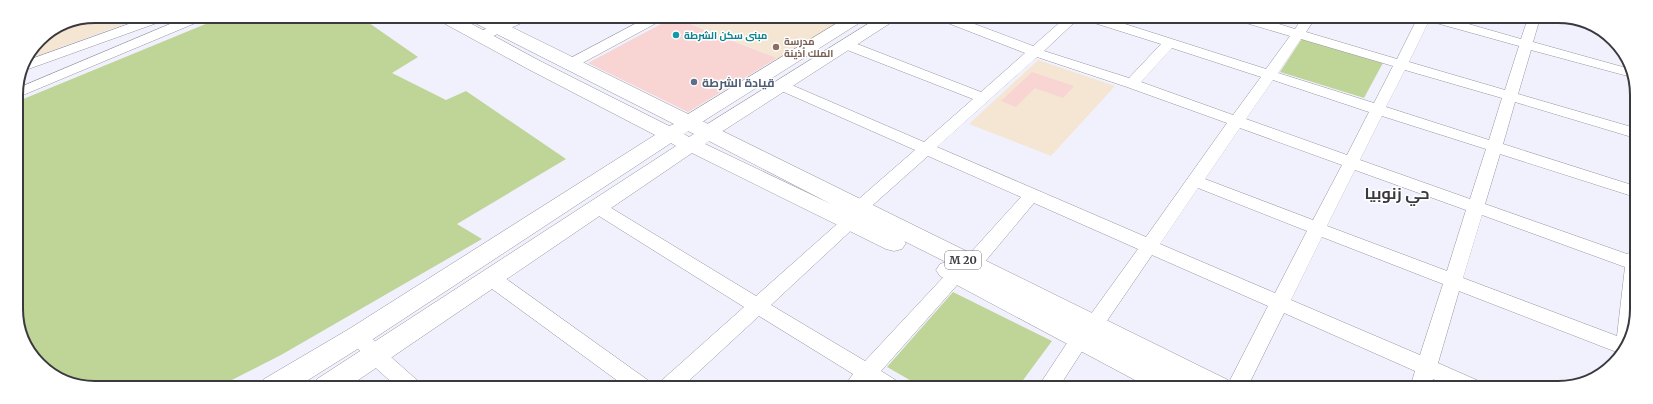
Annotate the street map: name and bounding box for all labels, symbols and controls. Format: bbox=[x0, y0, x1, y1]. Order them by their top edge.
place label: مبنى سكن الشرطة bbox=[684, 29, 767, 42]
marker: مبنى سكن الشرطة bbox=[671, 30, 681, 40]
place label: مدرسة الملك أذينة bbox=[784, 35, 833, 60]
marker: مدرسة الملك أذينة bbox=[771, 42, 781, 52]
place label: قيادة الشرطة bbox=[702, 75, 775, 91]
marker: قيادة الشرطة bbox=[689, 77, 699, 87]
district label: حي زنوبيا bbox=[1364, 183, 1430, 206]
road number: M 20 bbox=[945, 251, 981, 269]

